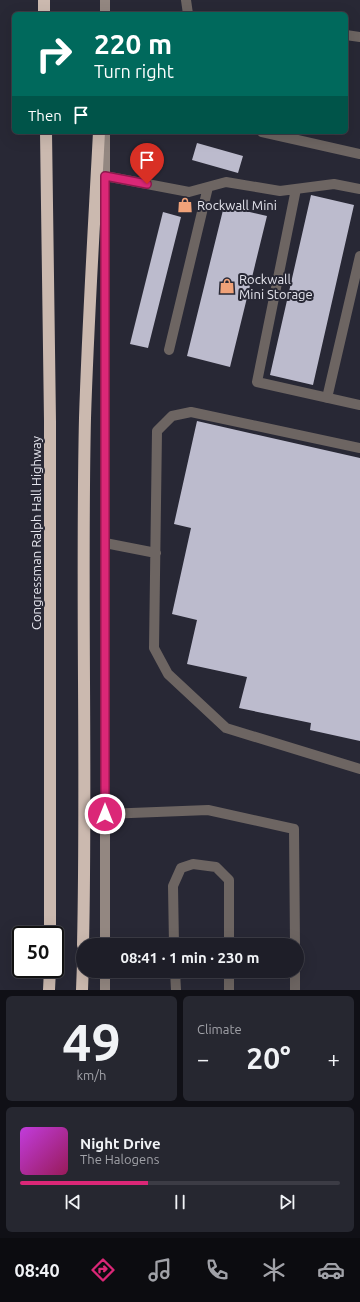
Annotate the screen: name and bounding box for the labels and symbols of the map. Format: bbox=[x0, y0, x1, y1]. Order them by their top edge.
pin bbox=[130, 143, 164, 184]
shop icon: Rockwall Mini bbox=[176, 196, 194, 214]
place label: Rockwall Mini bbox=[197, 198, 277, 212]
place label: Rockwall Mini Storage bbox=[239, 272, 313, 301]
shop icon: Rockwall Mini Storage bbox=[218, 277, 236, 295]
street label: Congressman Ralph Hall Highway bbox=[29, 436, 43, 630]
position arrow bbox=[84, 793, 126, 835]
speed limit sign: 50 bbox=[12, 926, 64, 978]

